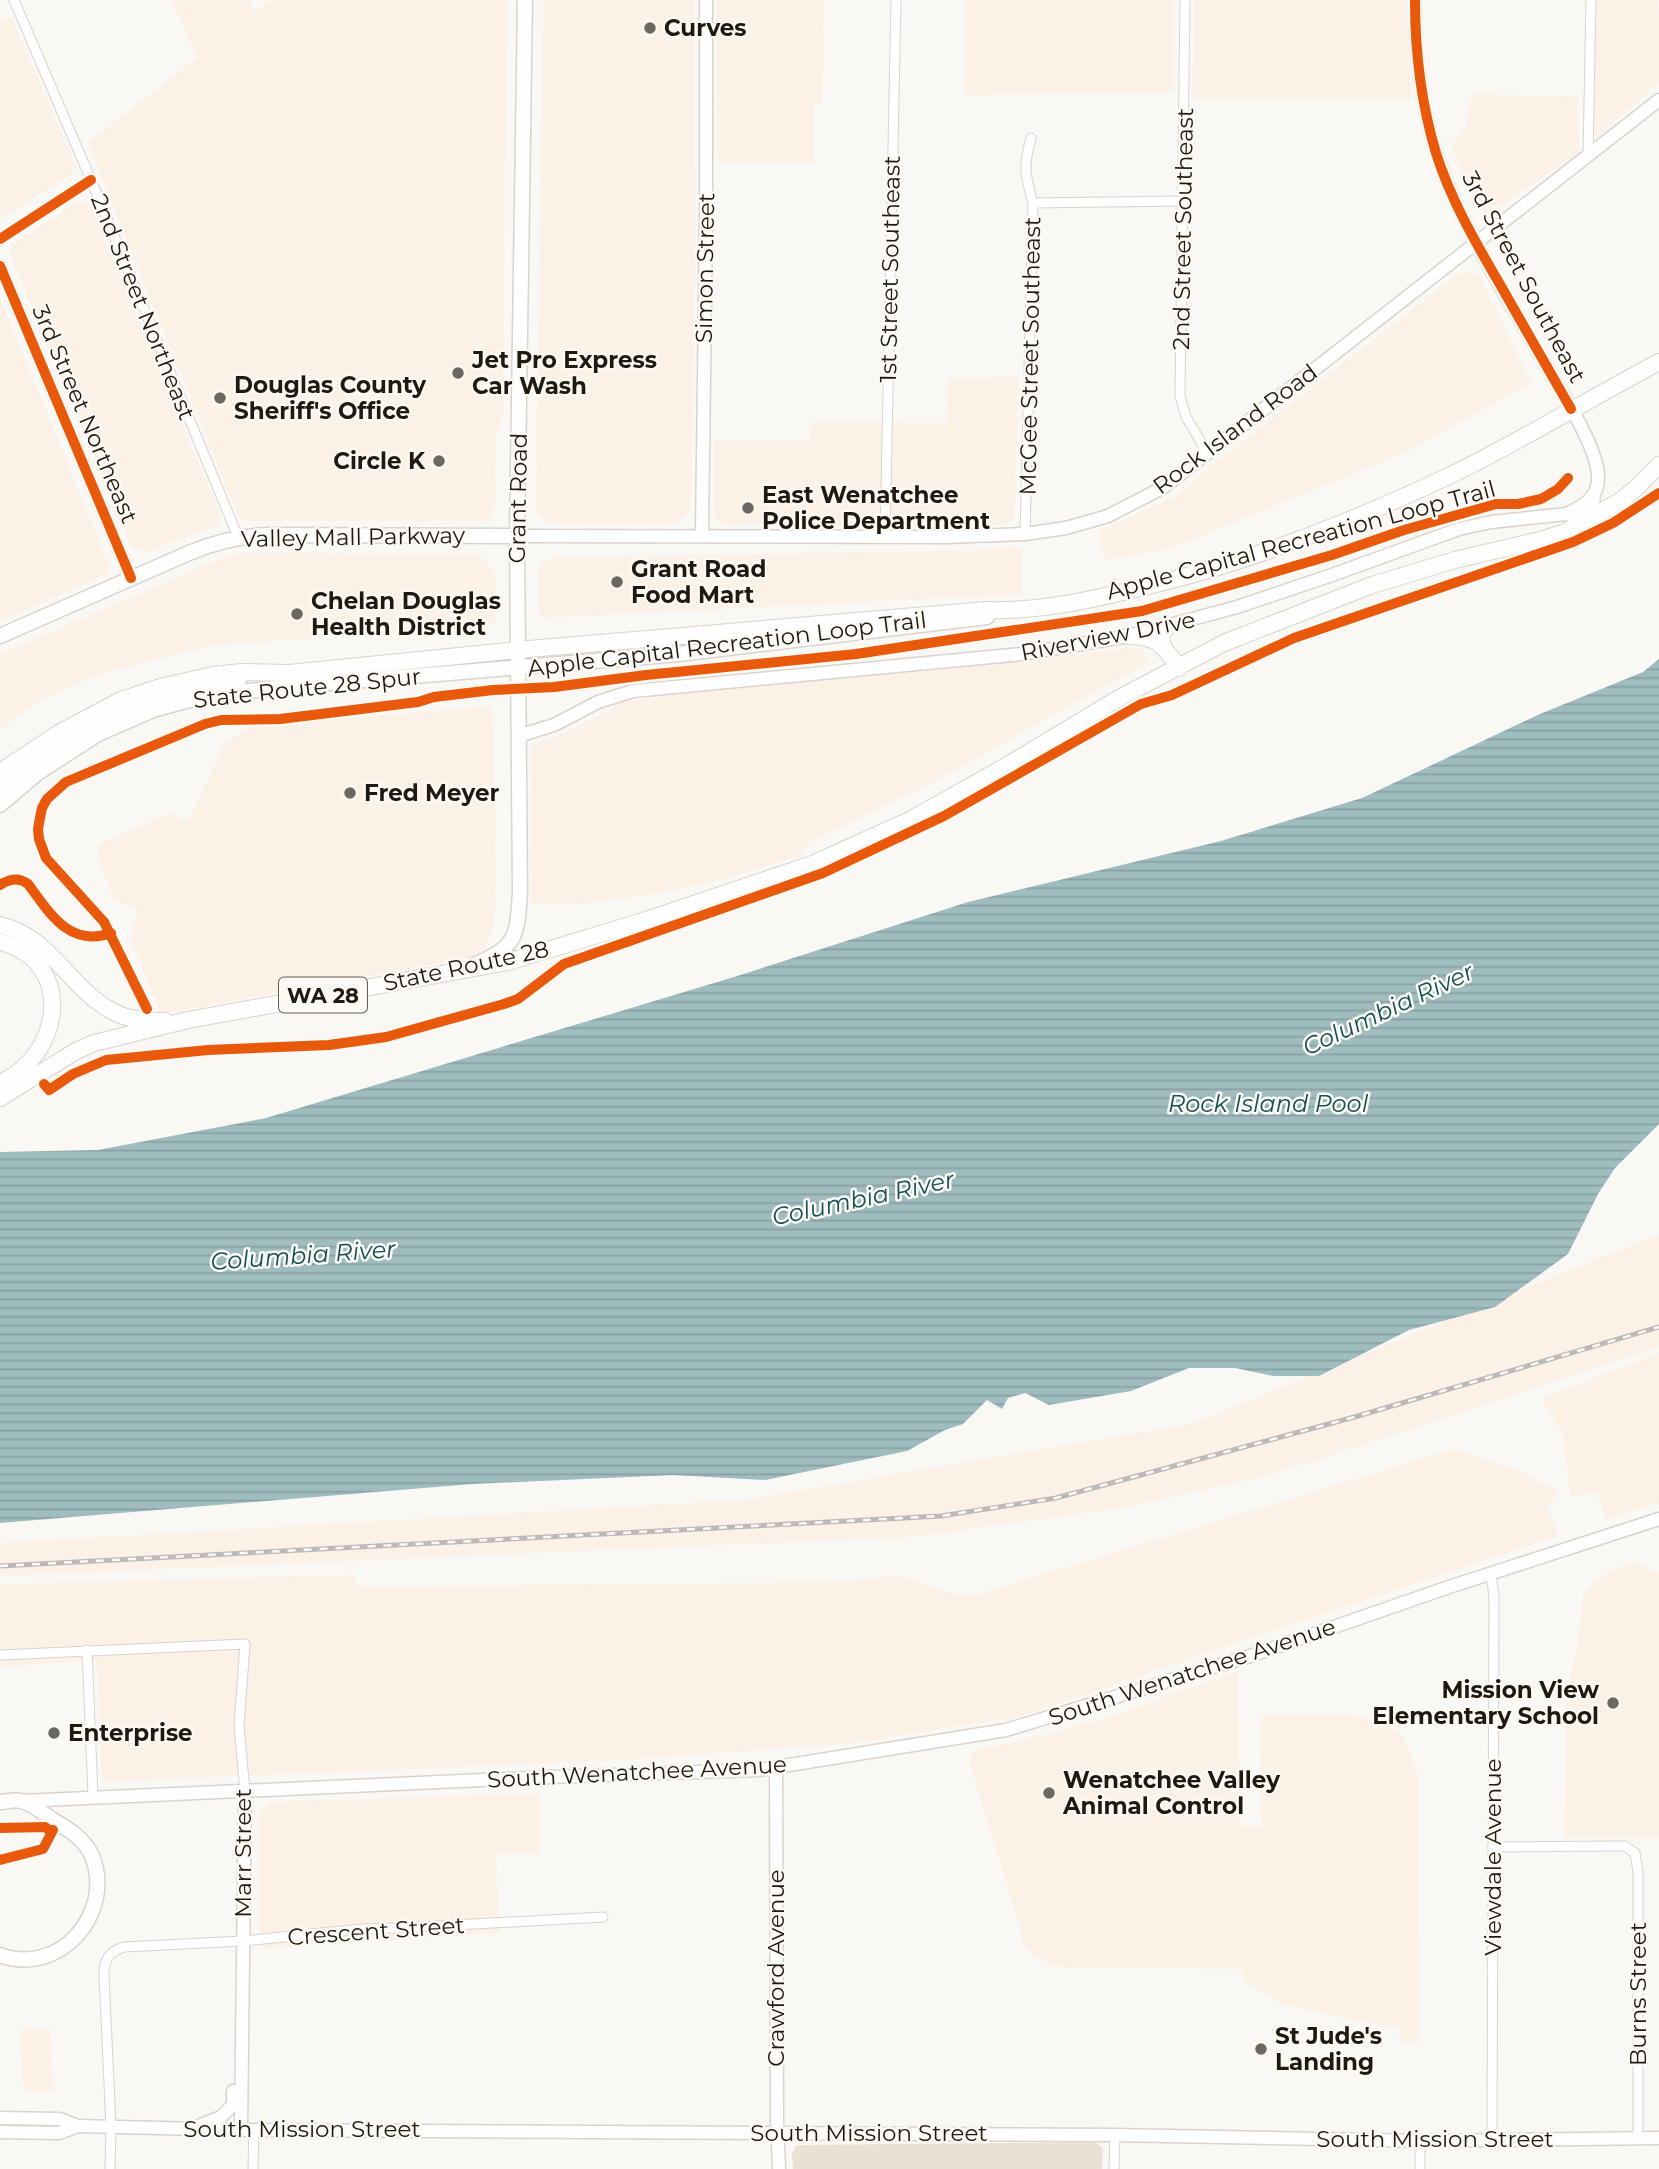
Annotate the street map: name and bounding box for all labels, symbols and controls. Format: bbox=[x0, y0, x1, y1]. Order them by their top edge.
place label: Curves bbox=[664, 14, 747, 42]
marker: Curves bbox=[642, 20, 658, 36]
street label: 2nd Street Southeast bbox=[1167, 108, 1199, 350]
street label: 1st Street Southeast bbox=[874, 155, 906, 383]
street label: 3rd Street Southeast bbox=[1456, 166, 1592, 388]
street label: 2nd Street Northeast bbox=[85, 190, 201, 424]
street label: Simon Street bbox=[690, 193, 720, 343]
street label: McGee Street Southeast bbox=[1014, 216, 1046, 496]
street label: 3rd Street Northeast bbox=[26, 301, 144, 527]
place label: Jet Pro Express Car Wash bbox=[471, 346, 657, 400]
street label: Rock Island Road bbox=[1147, 358, 1323, 500]
marker: Jet Pro Express Car Wash bbox=[450, 365, 466, 381]
place label: Douglas County Sheriff's Office bbox=[234, 371, 426, 425]
marker: Douglas County Sheriff's Office bbox=[212, 390, 228, 406]
street label: Grant Road bbox=[503, 432, 533, 564]
place label: Circle K bbox=[333, 447, 426, 475]
marker: Circle K bbox=[431, 453, 447, 469]
street label: Apple Capital Recreation Loop Trail bbox=[1103, 474, 1499, 606]
place label: East Wenatchee Police Department bbox=[762, 481, 990, 535]
marker: East Wenatchee Police Department bbox=[740, 500, 756, 516]
street label: Valley Mall Parkway bbox=[241, 521, 466, 553]
place label: Grant Road Food Mart bbox=[631, 555, 766, 609]
marker: Grant Road Food Mart bbox=[609, 574, 625, 590]
place label: Chelan Douglas Health District bbox=[311, 587, 501, 641]
street label: Riverview Drive bbox=[1018, 605, 1198, 667]
marker: Chelan Douglas Health District bbox=[289, 606, 305, 622]
street label: Apple Capital Recreation Loop Trail bbox=[526, 606, 928, 682]
street label: State Route 28 Spur bbox=[192, 662, 422, 714]
place label: Fred Meyer bbox=[364, 779, 500, 807]
marker: Fred Meyer bbox=[342, 785, 358, 801]
street label: State Route 28 bbox=[381, 935, 551, 997]
water label: Columbia River bbox=[1298, 956, 1480, 1061]
road number: WA 28 bbox=[279, 978, 367, 1012]
water label: Rock Island Pool bbox=[1168, 1089, 1369, 1118]
water label: Columbia River bbox=[769, 1164, 958, 1231]
water label: Columbia River bbox=[209, 1234, 398, 1276]
street label: South Wenatchee Avenue bbox=[1045, 1612, 1339, 1732]
place label: Mission View Elementary School bbox=[1372, 1676, 1599, 1730]
marker: Mission View Elementary School bbox=[1605, 1695, 1621, 1711]
place label: Enterprise bbox=[68, 1719, 193, 1747]
marker: Enterprise bbox=[46, 1725, 62, 1741]
street label: South Wenatchee Avenue bbox=[486, 1750, 788, 1794]
street label: Viewdale Avenue bbox=[1479, 1758, 1507, 1956]
place label: Wenatchee Valley Animal Control bbox=[1062, 1766, 1280, 1820]
marker: Wenatchee Valley Animal Control bbox=[1041, 1785, 1057, 1801]
street label: Marr Street bbox=[229, 1788, 257, 1918]
street label: Crawford Avenue bbox=[762, 1869, 790, 2067]
street label: Crescent Street bbox=[287, 1911, 465, 1951]
street label: Burns Street bbox=[1624, 1922, 1652, 2066]
place label: St Jude's Landing bbox=[1275, 2022, 1382, 2076]
marker: St Jude's Landing bbox=[1253, 2041, 1269, 2057]
street label: South Mission Street bbox=[183, 2115, 421, 2143]
street label: South Mission Street bbox=[750, 2119, 988, 2147]
street label: South Mission Street bbox=[1316, 2125, 1554, 2153]

